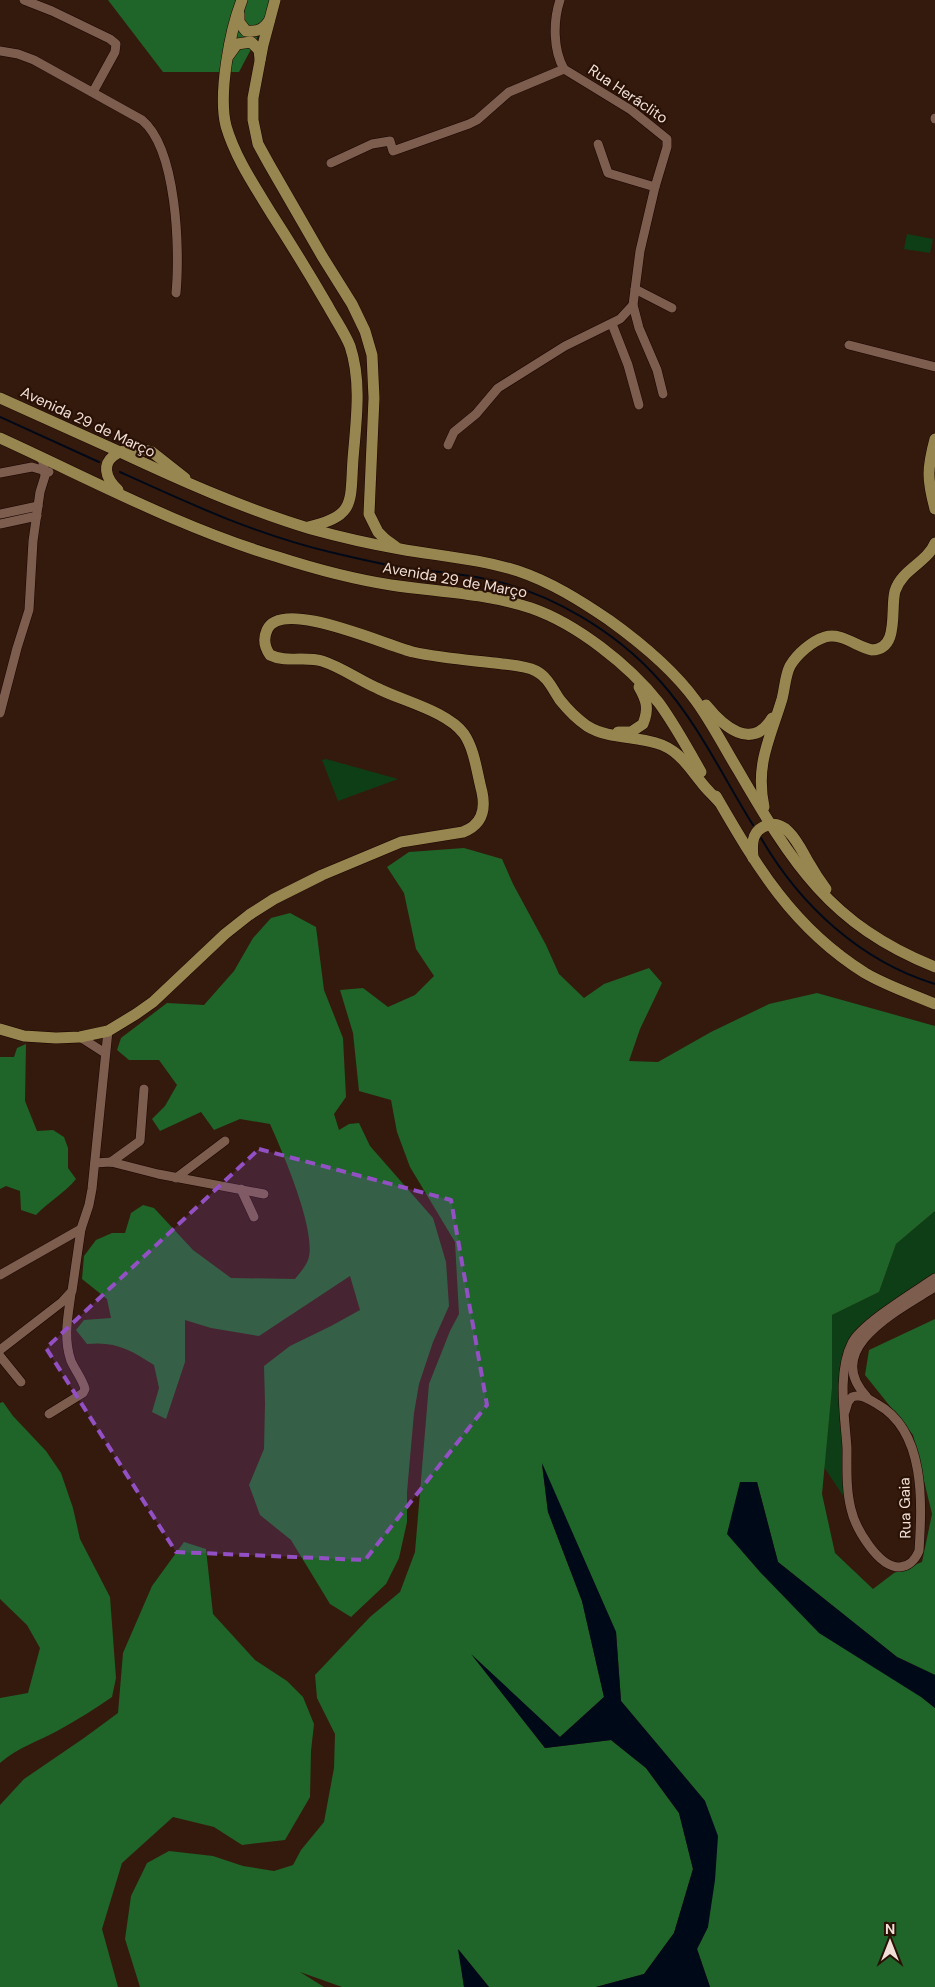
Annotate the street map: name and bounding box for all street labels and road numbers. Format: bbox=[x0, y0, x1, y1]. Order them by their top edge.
street label: Rua Heráclito bbox=[584, 60, 672, 128]
street label: Avenida 29 de Março bbox=[17, 382, 159, 462]
street label: Avenida 29 de Março bbox=[381, 557, 529, 603]
street label: Rua Gaia bbox=[894, 1477, 916, 1539]

